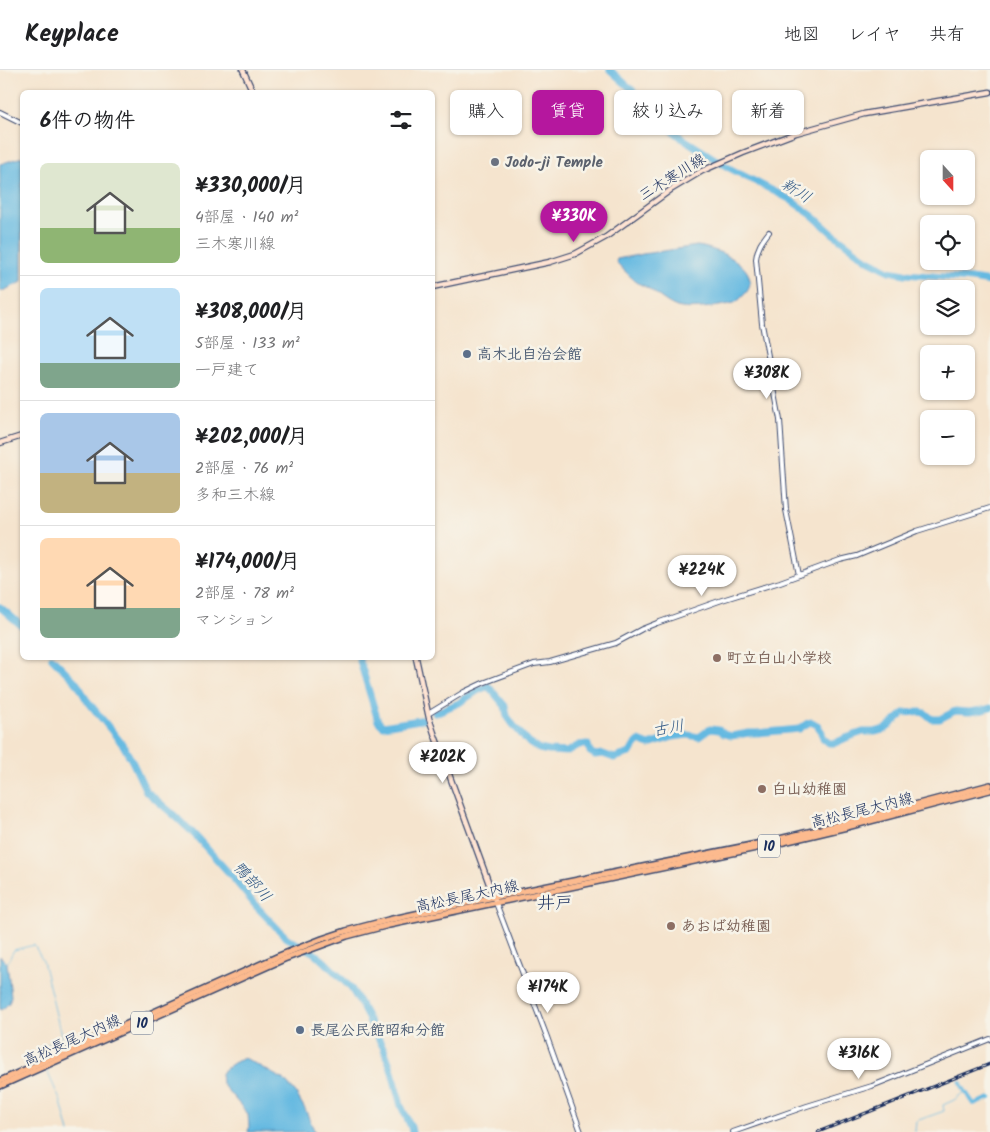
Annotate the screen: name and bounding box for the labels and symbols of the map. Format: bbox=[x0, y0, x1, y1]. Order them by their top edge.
street label: 三木寒川線 bbox=[634, 148, 711, 208]
north arrow bbox=[920, 150, 975, 205]
place label: Jodo-ji Temple bbox=[505, 151, 603, 175]
marker: Jodo-ji Temple bbox=[489, 156, 501, 168]
water label: 新川 bbox=[776, 172, 816, 210]
pin: ¥330K bbox=[539, 200, 609, 243]
place label: 高木北自治会館 bbox=[477, 343, 582, 367]
marker: 高木北自治会館 bbox=[461, 348, 473, 360]
pin: ¥308K bbox=[732, 358, 802, 400]
pin: ¥224K bbox=[667, 554, 737, 597]
place label: 町立白山小学校 bbox=[727, 647, 832, 671]
marker: 町立白山小学校 bbox=[711, 652, 723, 664]
water label: 古川 bbox=[650, 714, 686, 743]
pin: ¥202K bbox=[408, 742, 478, 784]
place label: 白山幼稚園 bbox=[772, 778, 847, 802]
marker: 白山幼稚園 bbox=[756, 783, 768, 795]
street label: 高松長尾大内線 bbox=[808, 787, 916, 835]
road number: 10 bbox=[758, 834, 780, 858]
water label: 鴨部川 bbox=[227, 856, 277, 908]
street label: 高松長尾大内線 bbox=[413, 874, 521, 920]
district label: 井戸 bbox=[537, 890, 573, 919]
place label: あおば幼稚園 bbox=[681, 915, 771, 939]
marker: あおば幼稚園 bbox=[665, 920, 677, 932]
pin: ¥174K bbox=[513, 972, 583, 1014]
street label: 高松長尾大内線 bbox=[20, 1009, 125, 1073]
road number: 10 bbox=[131, 1011, 153, 1034]
place label: 長尾公民館昭和分館 bbox=[310, 1019, 445, 1043]
marker: 長尾公民館昭和分館 bbox=[294, 1024, 306, 1036]
pin: ¥316K bbox=[824, 1038, 894, 1080]

